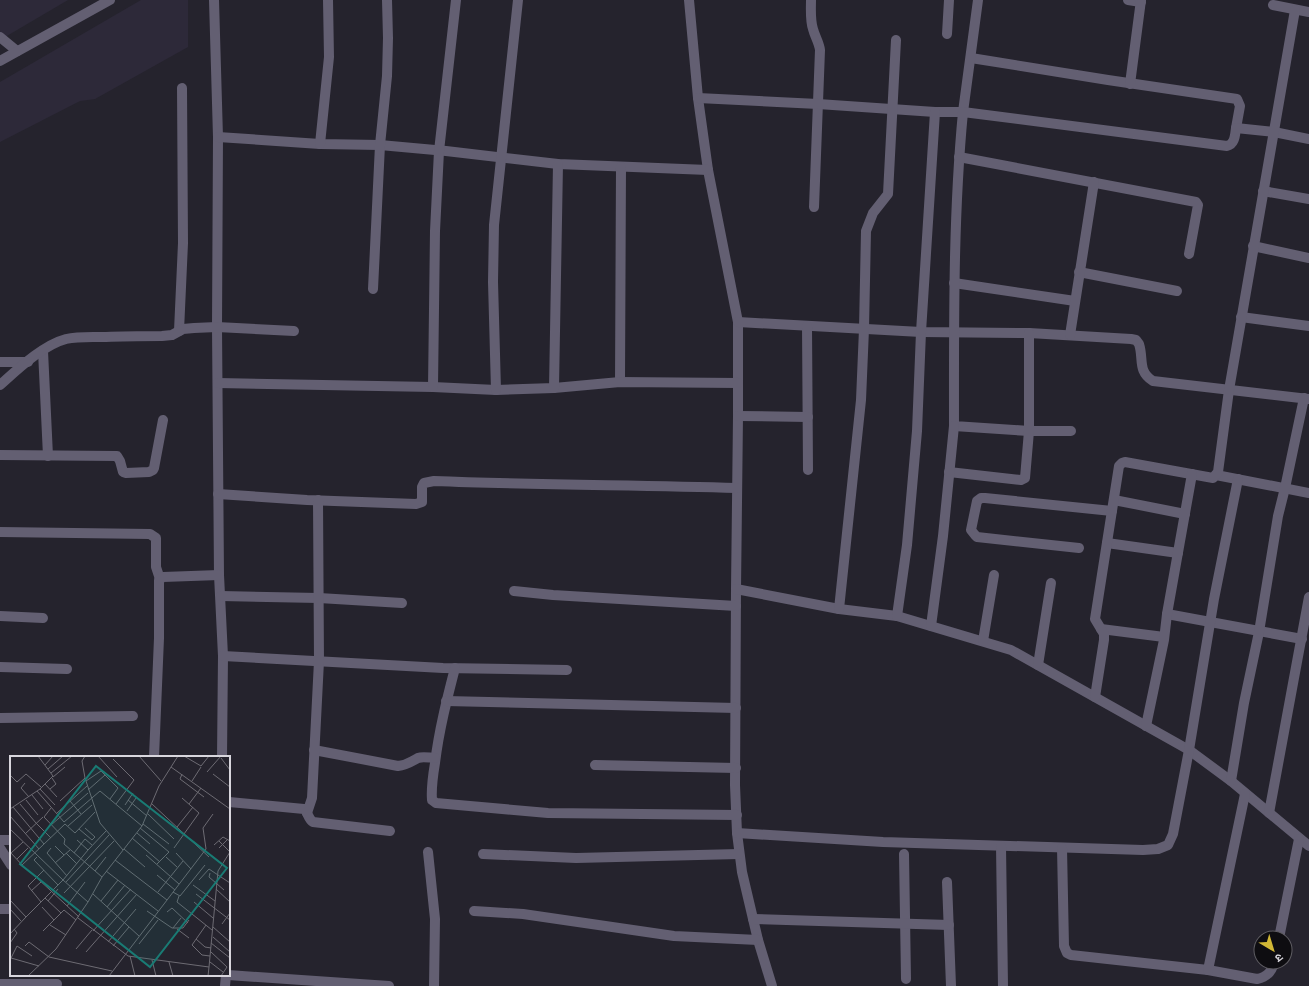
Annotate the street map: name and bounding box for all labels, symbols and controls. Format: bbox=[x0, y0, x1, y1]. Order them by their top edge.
inset map bbox=[10, 756, 230, 976]
north arrow bbox=[1253, 930, 1293, 970]
text: उ bbox=[1271, 950, 1285, 965]

